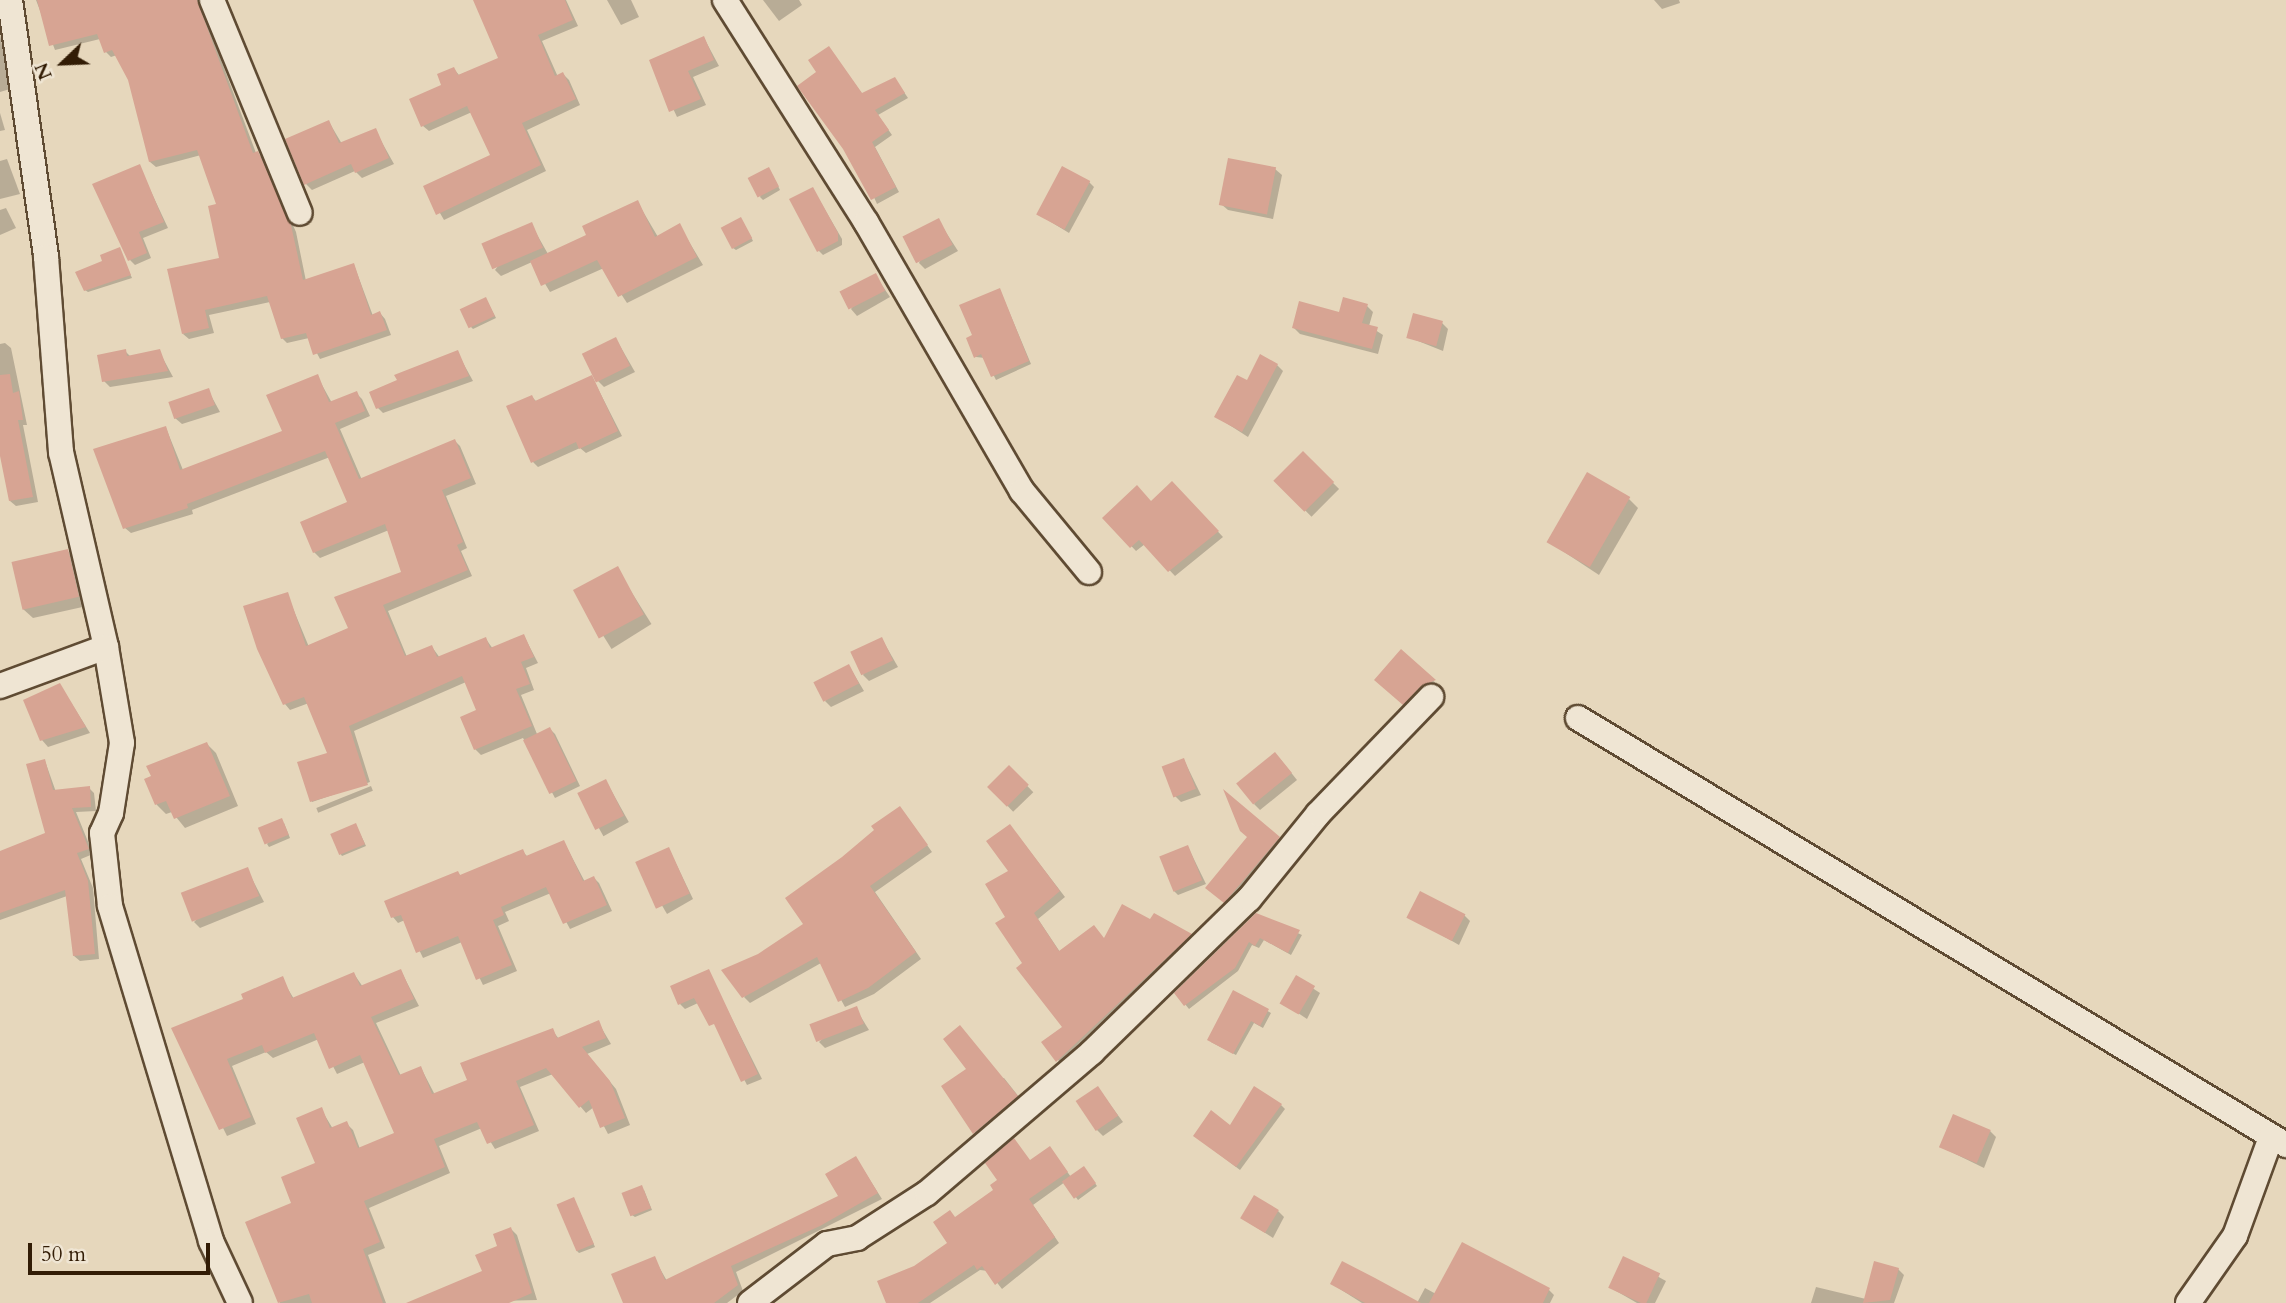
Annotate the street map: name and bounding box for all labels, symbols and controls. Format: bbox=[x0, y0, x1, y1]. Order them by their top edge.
north arrow bbox=[28, 28, 98, 98]
text: N bbox=[28, 59, 59, 84]
scale bar bbox=[32, 1230, 214, 1274]
text: 50 m bbox=[41, 1240, 86, 1269]

